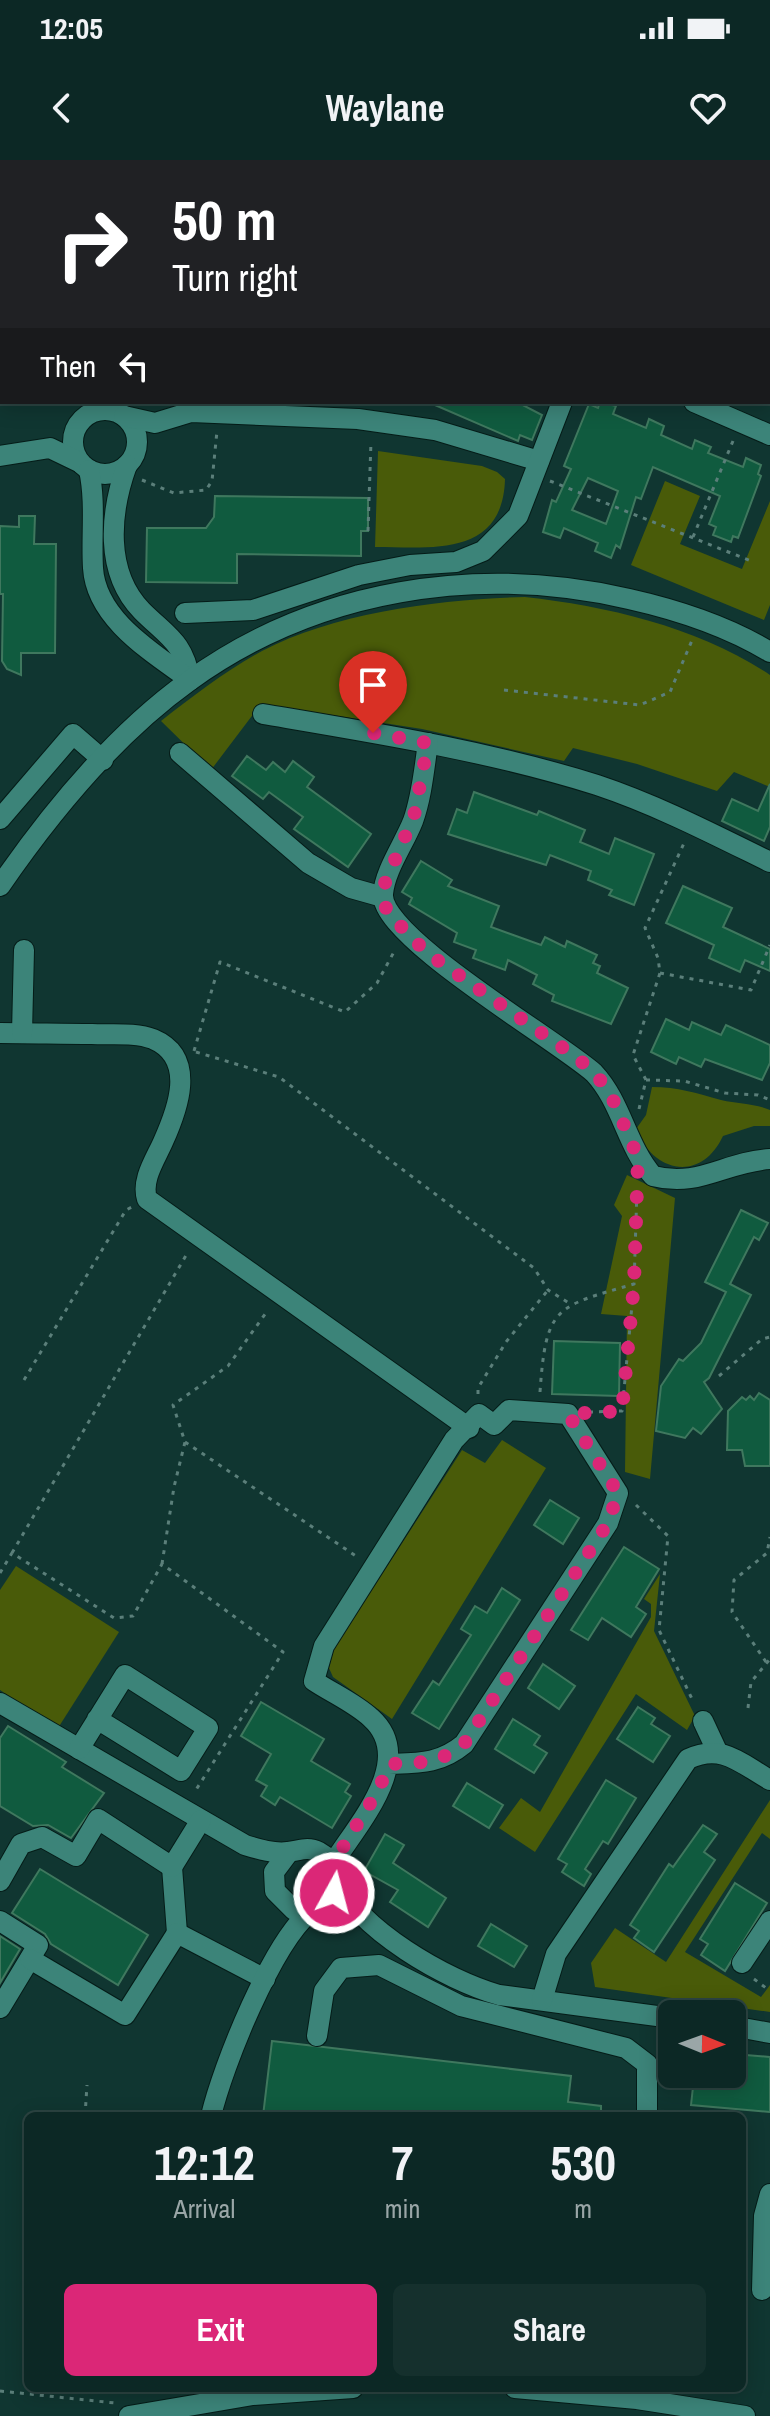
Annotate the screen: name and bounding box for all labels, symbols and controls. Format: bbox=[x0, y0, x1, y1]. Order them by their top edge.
text: 12:05 bbox=[40, 8, 103, 48]
text: Waylane bbox=[326, 84, 444, 132]
icon: back bbox=[40, 86, 84, 130]
icon: heart bbox=[686, 86, 730, 130]
text: 50 m bbox=[172, 182, 277, 257]
icon: right bbox=[40, 192, 144, 296]
text: Turn right bbox=[172, 254, 297, 302]
icon: left bbox=[112, 344, 156, 388]
text: Then bbox=[40, 346, 96, 386]
pin bbox=[339, 651, 407, 733]
icon: arrive bbox=[351, 663, 395, 707]
position arrow bbox=[292, 1851, 376, 1935]
north arrow bbox=[658, 2000, 746, 2088]
map controls bbox=[658, 2000, 746, 2088]
text: 12:12 bbox=[154, 2130, 255, 2195]
text: 7 bbox=[392, 2130, 413, 2195]
text: 530 bbox=[550, 2130, 616, 2195]
text: Arrival bbox=[174, 2191, 235, 2226]
text: min bbox=[385, 2191, 420, 2226]
text: m bbox=[574, 2191, 592, 2226]
button: Exit bbox=[64, 2284, 377, 2376]
button: Share bbox=[393, 2284, 706, 2376]

